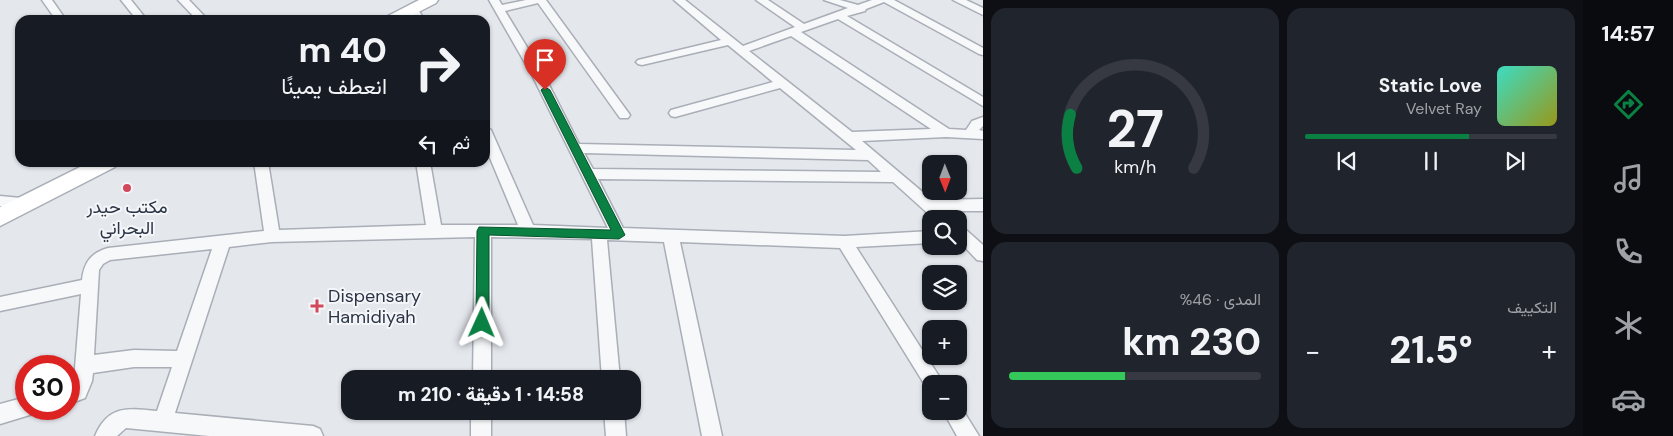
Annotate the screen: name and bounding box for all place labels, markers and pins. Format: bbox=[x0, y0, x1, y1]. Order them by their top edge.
pin bbox=[524, 39, 566, 90]
marker: مكتب حيدر البحراني bbox=[121, 182, 133, 194]
place label: مكتب حيدر البحراني bbox=[85, 195, 168, 243]
place label: Dispensary Hamidiyah bbox=[328, 284, 421, 329]
marker: Dispensary Hamidiyah bbox=[310, 299, 324, 313]

